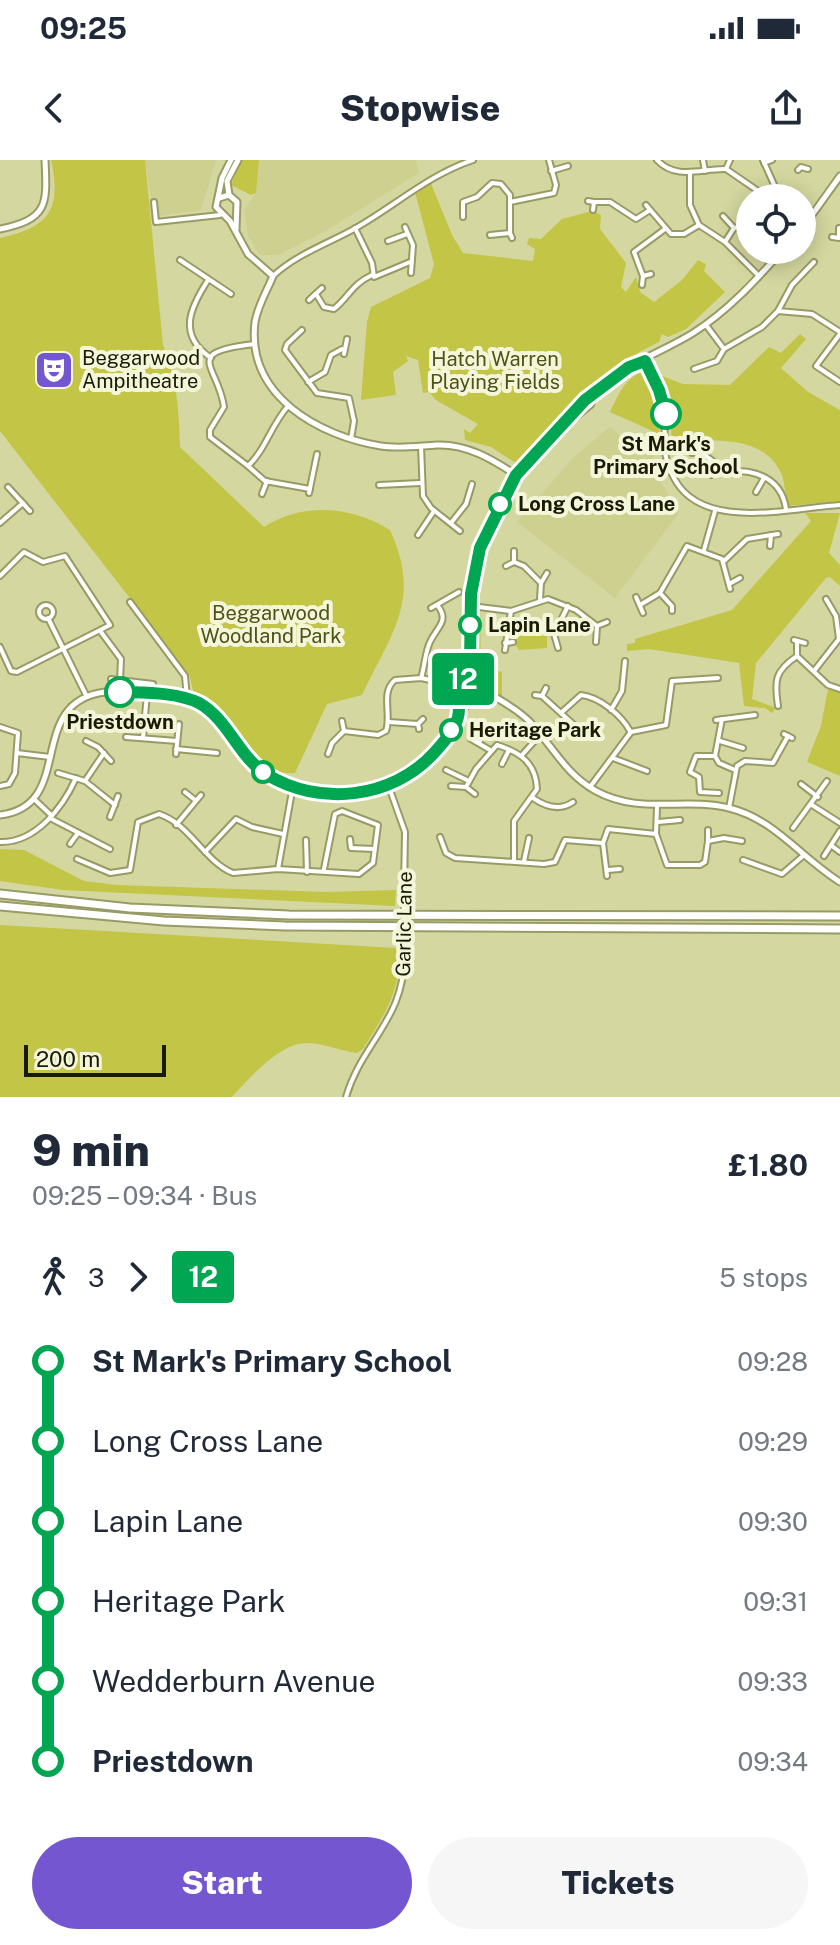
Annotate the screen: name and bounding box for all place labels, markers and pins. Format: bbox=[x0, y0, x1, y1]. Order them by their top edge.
place label: Beggarwood Ampitheatre bbox=[82, 346, 200, 393]
theatre icon: Beggarwood Ampitheatre bbox=[33, 349, 75, 391]
marker: St Mark's Primary School bbox=[651, 399, 681, 429]
place label: St Mark's Primary School bbox=[593, 432, 739, 479]
place label: Long Cross Lane bbox=[518, 492, 675, 516]
marker: Long Cross Lane bbox=[489, 493, 511, 515]
place label: Lapin Lane bbox=[488, 613, 591, 637]
marker: Lapin Lane bbox=[459, 614, 481, 636]
marker: Priestdown bbox=[105, 677, 135, 707]
place label: Priestdown bbox=[66, 710, 174, 734]
place label: Heritage Park bbox=[469, 718, 601, 742]
marker: Heritage Park bbox=[440, 719, 462, 741]
unlabelled marker bbox=[252, 761, 274, 783]

